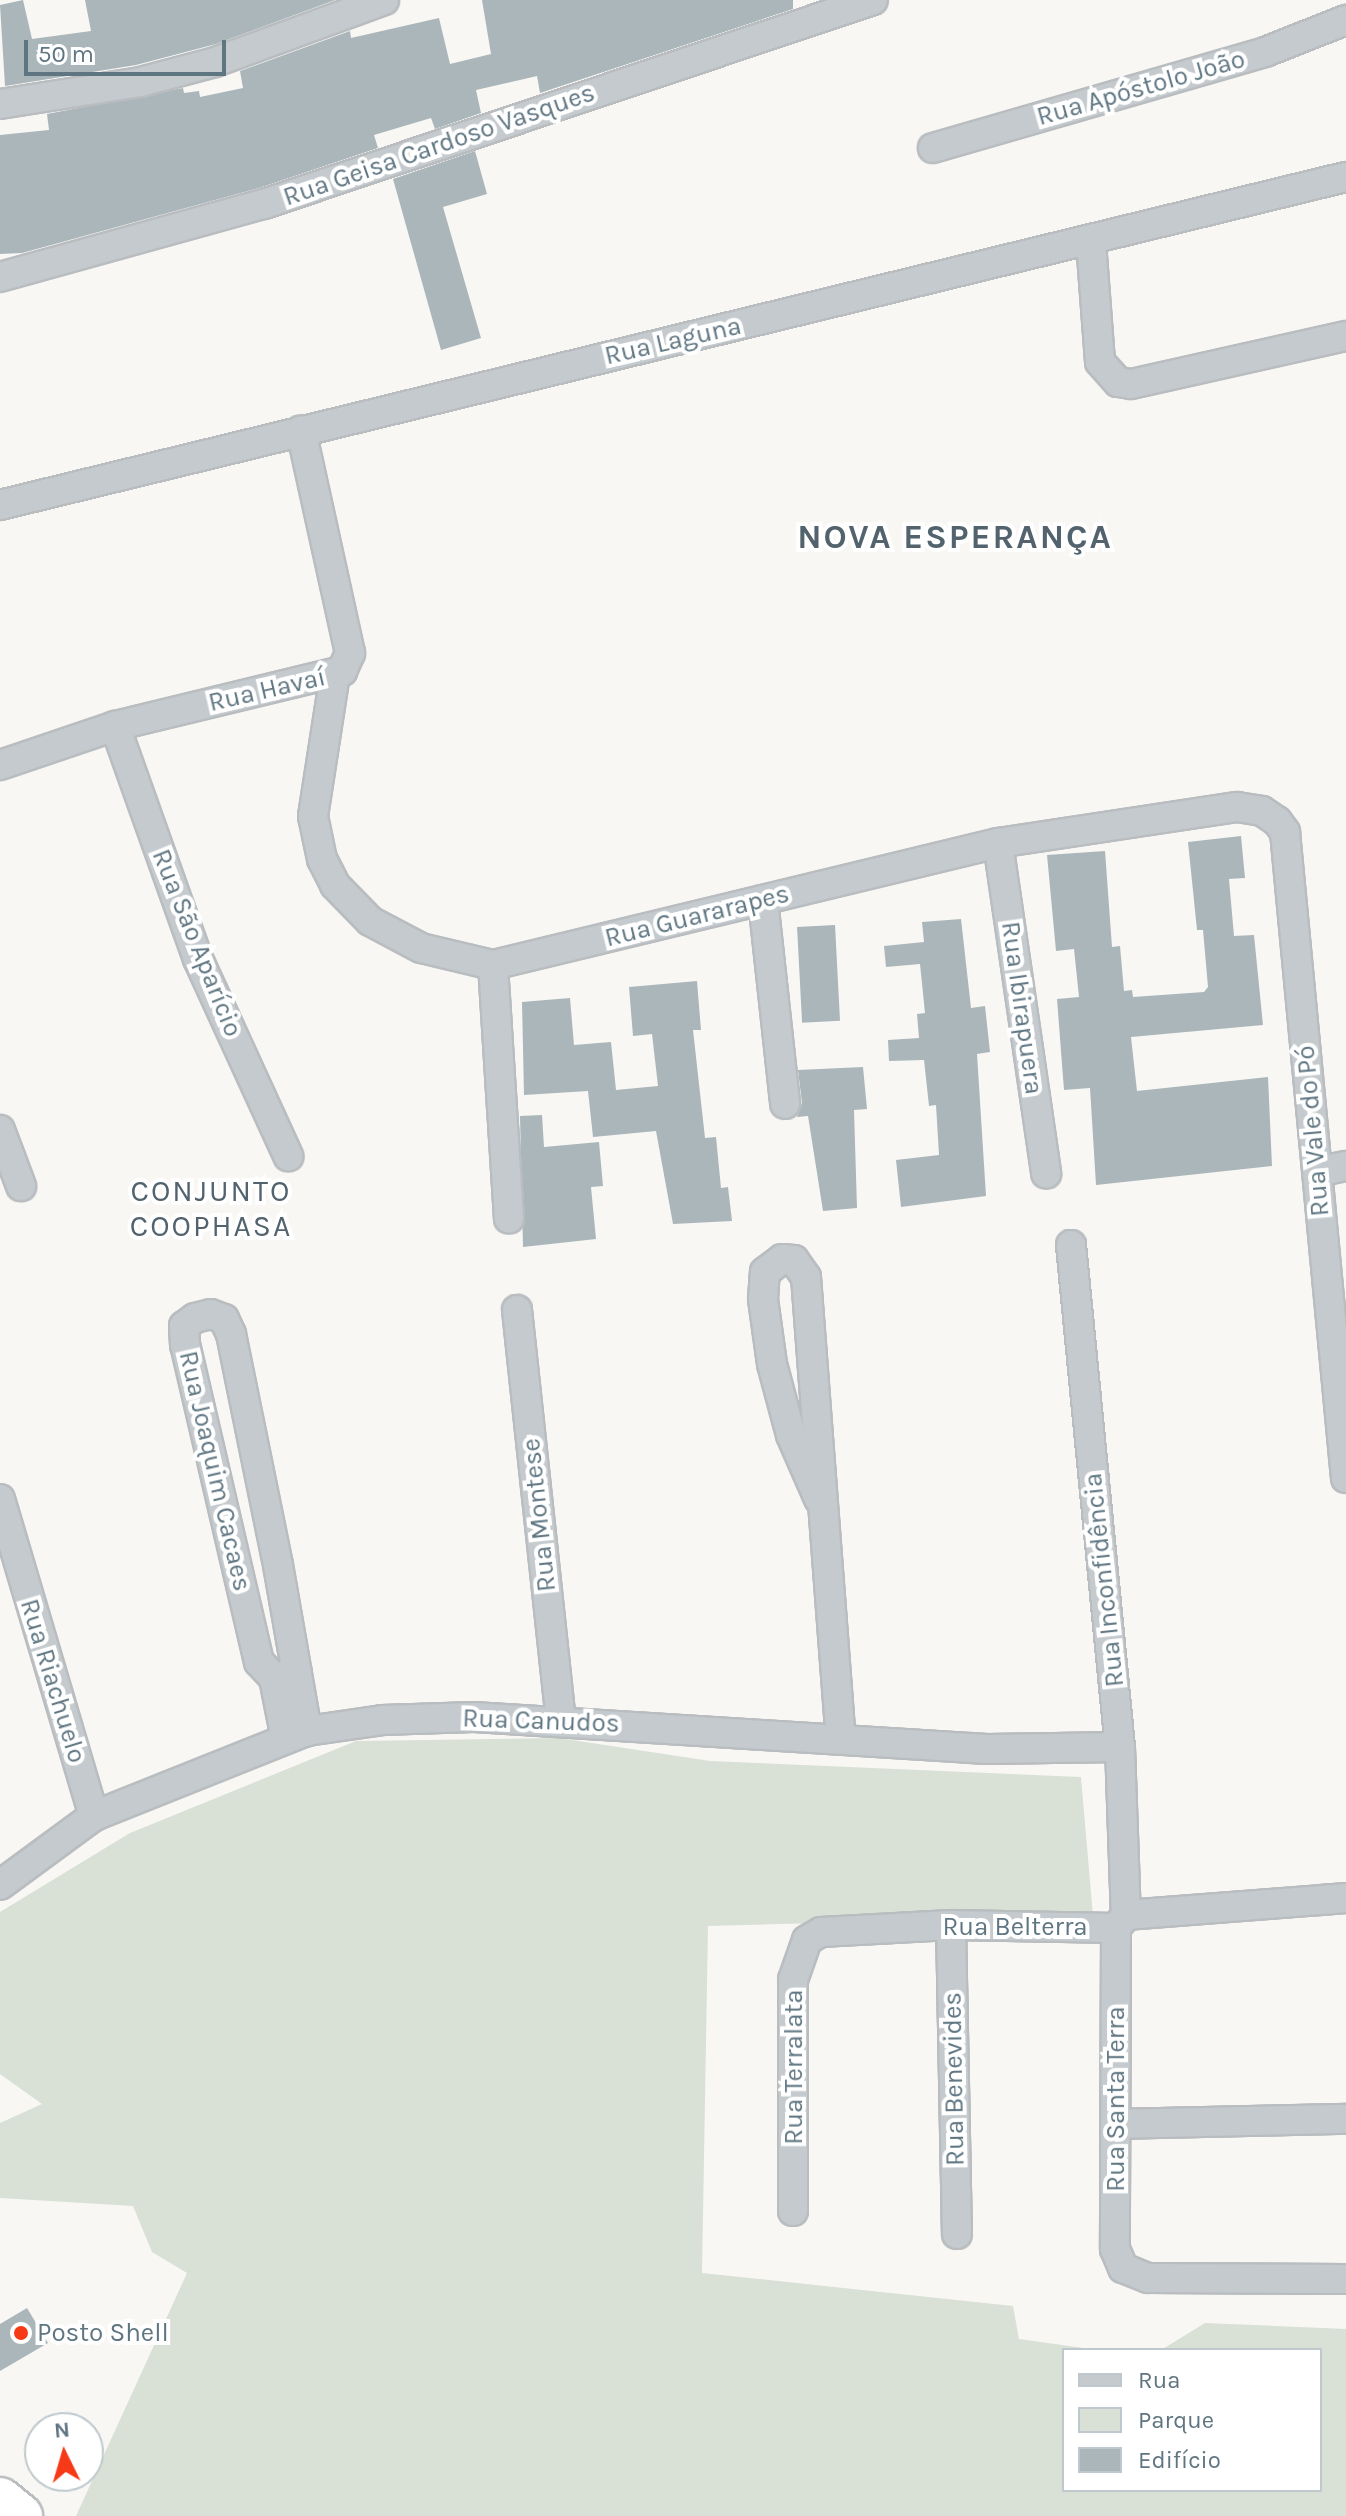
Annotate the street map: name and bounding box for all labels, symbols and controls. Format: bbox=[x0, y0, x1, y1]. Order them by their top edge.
scale bar bbox=[28, 24, 230, 74]
text: 50 m bbox=[38, 40, 94, 68]
street label: Rua Apóstolo João bbox=[1033, 43, 1249, 133]
street label: Rua Geisa Cardoso Vasques bbox=[279, 77, 599, 213]
street label: Rua Laguna bbox=[602, 310, 744, 372]
district label: NOVA ESPERANÇA bbox=[797, 518, 1113, 558]
street label: Rua Havaí bbox=[206, 661, 328, 719]
street label: Rua São Aparício bbox=[145, 845, 249, 1041]
street label: Rua Guararapes bbox=[602, 878, 792, 954]
street label: Rua Ibirapuera bbox=[994, 920, 1050, 1096]
street label: Rua Vale do Pó bbox=[1290, 1044, 1336, 1218]
district label: CONJUNTO COOPHASA bbox=[130, 1173, 292, 1244]
street label: Rua Joaquim Cacaes bbox=[172, 1348, 258, 1594]
street label: Rua Montese bbox=[515, 1437, 563, 1593]
street label: Rua Inconfidência bbox=[1077, 1471, 1131, 1689]
street label: Rua Riachuelo bbox=[13, 1595, 93, 1767]
street label: Rua Canudos bbox=[462, 1703, 620, 1739]
street label: Rua Belterra bbox=[942, 1911, 1088, 1943]
street label: Rua Terralata bbox=[778, 1989, 810, 2145]
street label: Rua Benevides bbox=[937, 1992, 971, 2166]
street label: Rua Santa Terra bbox=[1100, 2006, 1132, 2192]
place label: Posto Shell bbox=[37, 2317, 169, 2349]
marker: Posto Shell bbox=[12, 2324, 30, 2342]
legend bbox=[1062, 2348, 1322, 2492]
text: Rua bbox=[1138, 2366, 1180, 2394]
text: Parque bbox=[1138, 2406, 1214, 2434]
north arrow bbox=[24, 2412, 104, 2492]
text: N bbox=[53, 2416, 71, 2444]
text: Edifício bbox=[1138, 2446, 1221, 2474]

